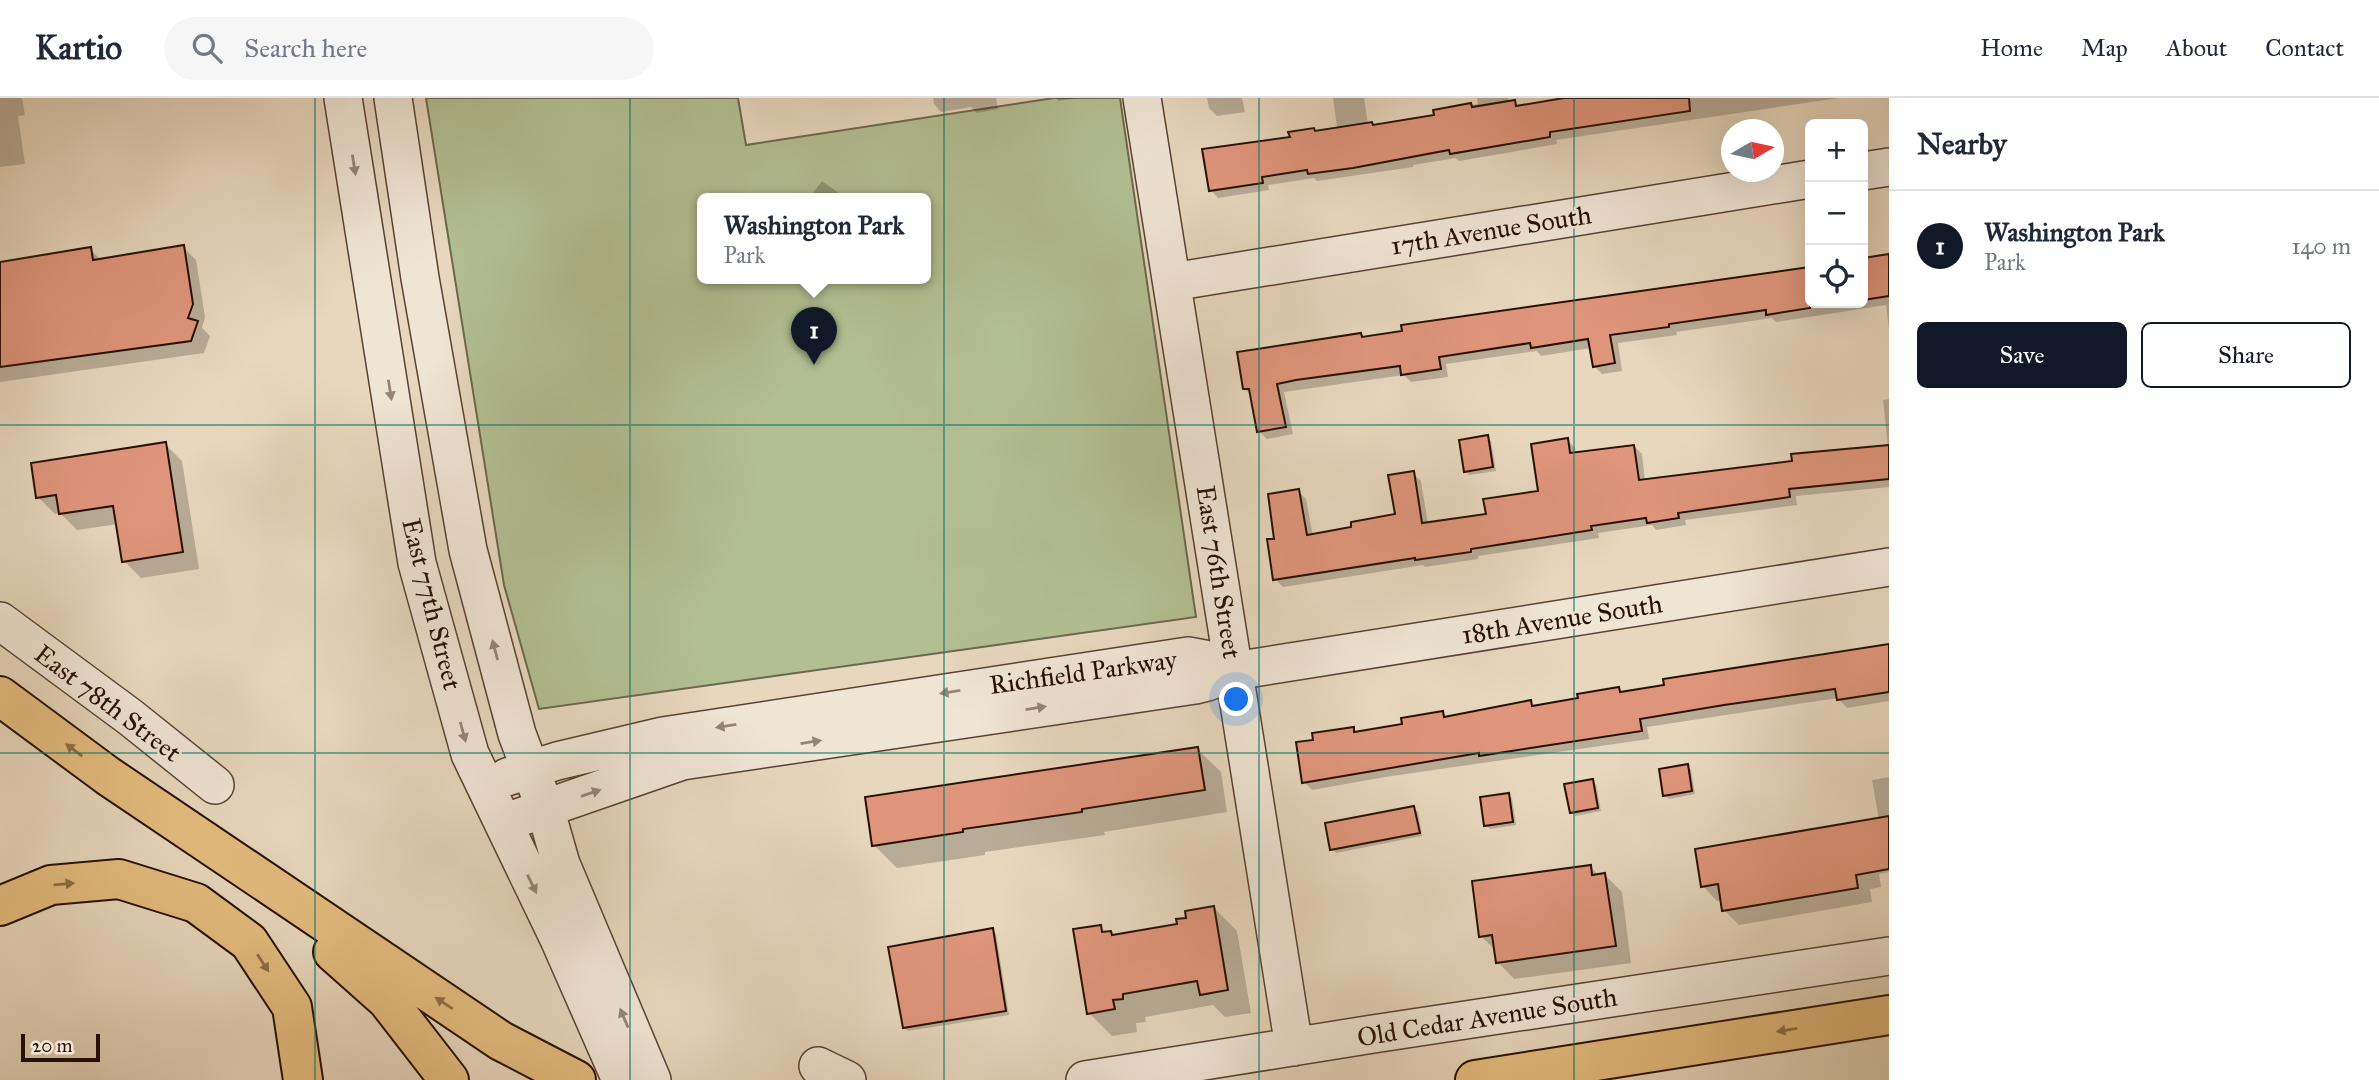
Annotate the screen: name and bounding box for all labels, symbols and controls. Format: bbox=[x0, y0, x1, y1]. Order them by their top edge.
search box bbox=[164, 17, 654, 80]
text: Kartio bbox=[35, 28, 122, 68]
icon: search bbox=[188, 29, 226, 67]
text: Search here bbox=[244, 32, 367, 64]
text: Home bbox=[1980, 33, 2043, 63]
text: Map bbox=[2081, 33, 2128, 63]
text: About bbox=[2166, 33, 2227, 63]
text: Contact bbox=[2265, 33, 2344, 63]
north arrow bbox=[1721, 119, 1784, 182]
map controls bbox=[1805, 119, 1868, 308]
button: + bbox=[1805, 119, 1868, 182]
text: Nearby bbox=[1917, 126, 2007, 162]
one-way arrow bbox=[349, 154, 360, 176]
button: − bbox=[1805, 182, 1868, 245]
popup bbox=[697, 193, 931, 284]
street label: 17th Avenue South bbox=[1388, 198, 1594, 262]
text: Washington Park bbox=[724, 209, 904, 241]
text: Washington Park bbox=[1984, 216, 2165, 248]
text: 1 bbox=[1935, 232, 1945, 260]
text: 140 m bbox=[2291, 232, 2351, 260]
text: Park bbox=[724, 241, 765, 269]
button: locate bbox=[1805, 245, 1868, 308]
text: Park bbox=[1984, 248, 2026, 276]
pin: 1 bbox=[791, 307, 837, 365]
button: Save bbox=[1917, 322, 2127, 388]
button: Share bbox=[2141, 322, 2351, 388]
one-way arrow bbox=[385, 379, 396, 401]
street label: East 76th Street bbox=[1190, 483, 1248, 661]
street label: East 77th Street bbox=[395, 515, 469, 693]
street label: 18th Avenue South bbox=[1459, 587, 1665, 651]
street label: East 78th Street bbox=[28, 637, 188, 769]
one-way arrow bbox=[489, 639, 499, 660]
street label: Richfield Parkway bbox=[987, 643, 1180, 701]
your location bbox=[1219, 682, 1253, 716]
one-way arrow bbox=[939, 687, 961, 698]
one-way arrow bbox=[1025, 702, 1047, 713]
one-way arrow bbox=[459, 721, 469, 742]
one-way arrow bbox=[714, 721, 736, 732]
one-way arrow bbox=[800, 736, 822, 747]
one-way arrow bbox=[65, 744, 83, 758]
one-way arrow bbox=[580, 788, 601, 799]
one-way arrow bbox=[527, 874, 538, 894]
one-way arrow bbox=[53, 878, 75, 889]
one-way arrow bbox=[257, 954, 270, 973]
street label: Old Cedar Avenue South bbox=[1355, 981, 1620, 1053]
one-way arrow bbox=[434, 996, 454, 1009]
one-way arrow bbox=[618, 1007, 629, 1028]
one-way arrow bbox=[1776, 1025, 1798, 1036]
scale bar bbox=[21, 1031, 100, 1063]
text: 20 m bbox=[32, 1034, 73, 1057]

